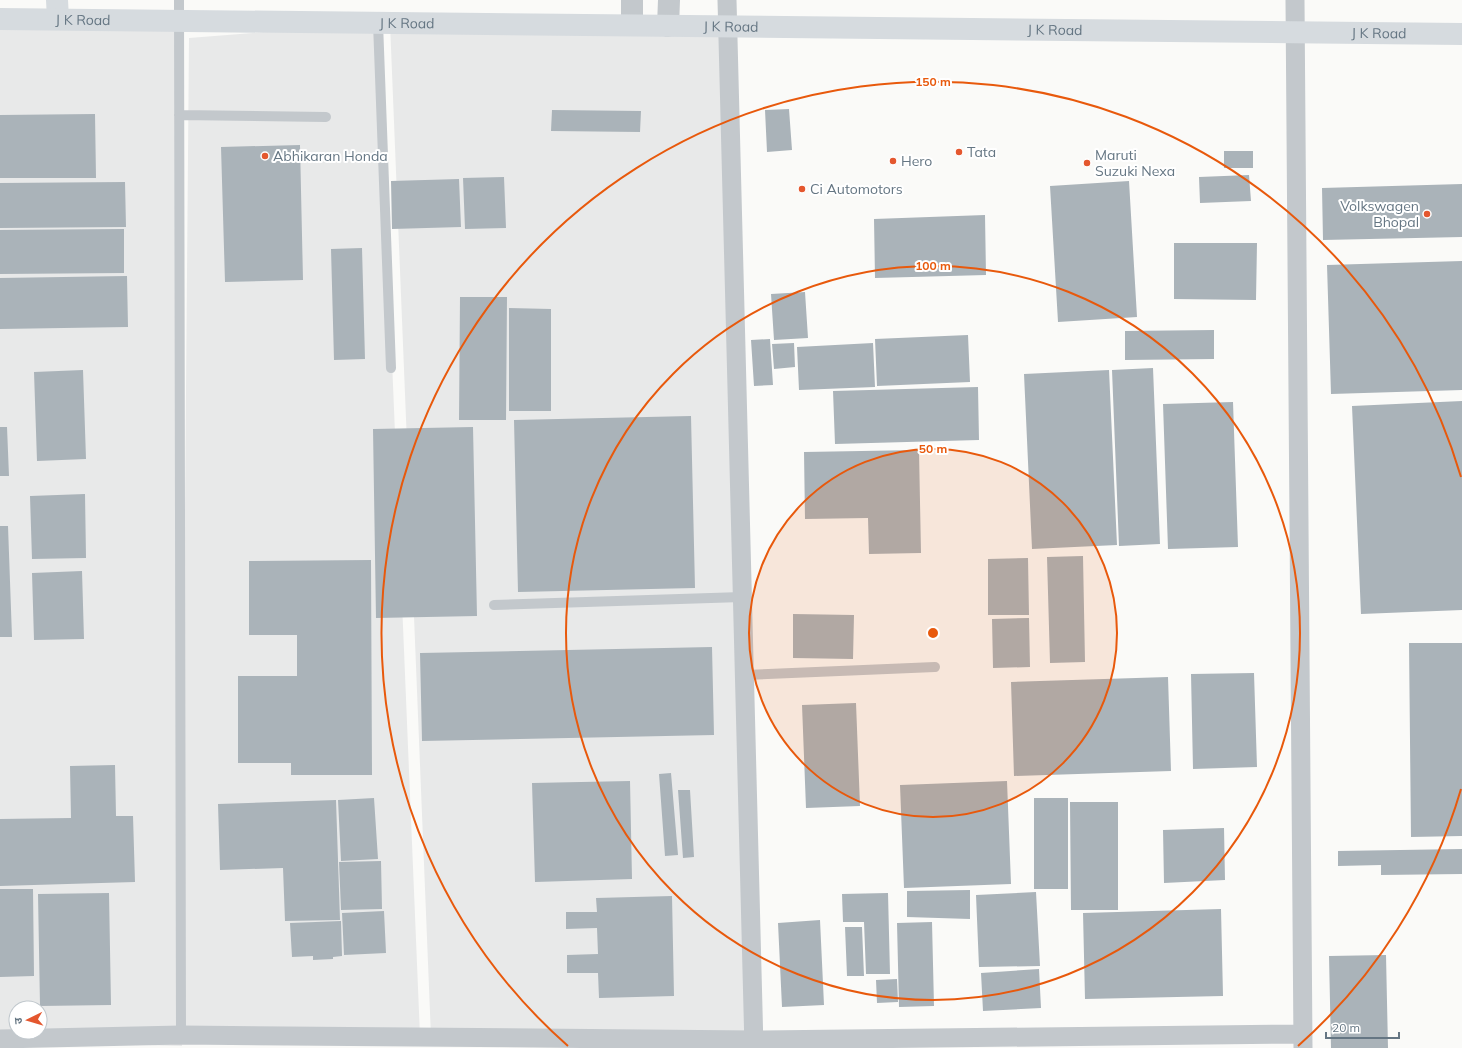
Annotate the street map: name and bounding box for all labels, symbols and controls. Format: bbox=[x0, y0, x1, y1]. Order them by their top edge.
street label: J K Road bbox=[55, 11, 111, 29]
street label: J K Road bbox=[379, 14, 435, 32]
street label: J K Road bbox=[703, 17, 759, 36]
street label: J K Road bbox=[1027, 21, 1083, 39]
street label: J K Road bbox=[1351, 24, 1407, 42]
text: 150 m bbox=[915, 74, 951, 89]
place label: Tata bbox=[967, 143, 996, 161]
place label: Maruti Suzuki Nexa bbox=[1095, 146, 1175, 180]
place label: Abhikaran Honda bbox=[273, 147, 388, 165]
marker: Tata bbox=[954, 147, 964, 157]
marker: Abhikaran Honda bbox=[260, 151, 270, 161]
place label: Hero bbox=[901, 152, 932, 170]
marker: Hero bbox=[888, 156, 898, 166]
marker: Maruti Suzuki Nexa bbox=[1082, 158, 1092, 168]
place label: Ci Automotors bbox=[810, 180, 903, 198]
marker: Ci Automotors bbox=[797, 184, 807, 194]
place label: Volkswagen Bhopal bbox=[1340, 197, 1419, 231]
marker: Volkswagen Bhopal bbox=[1422, 209, 1432, 219]
text: 100 m bbox=[915, 258, 951, 273]
text: 50 m bbox=[919, 441, 947, 456]
centre of rings bbox=[926, 626, 940, 640]
north arrow bbox=[8, 1000, 48, 1040]
scale bar bbox=[1326, 1014, 1399, 1040]
text: उ bbox=[11, 1016, 25, 1025]
text: 20 m bbox=[1332, 1020, 1360, 1035]

